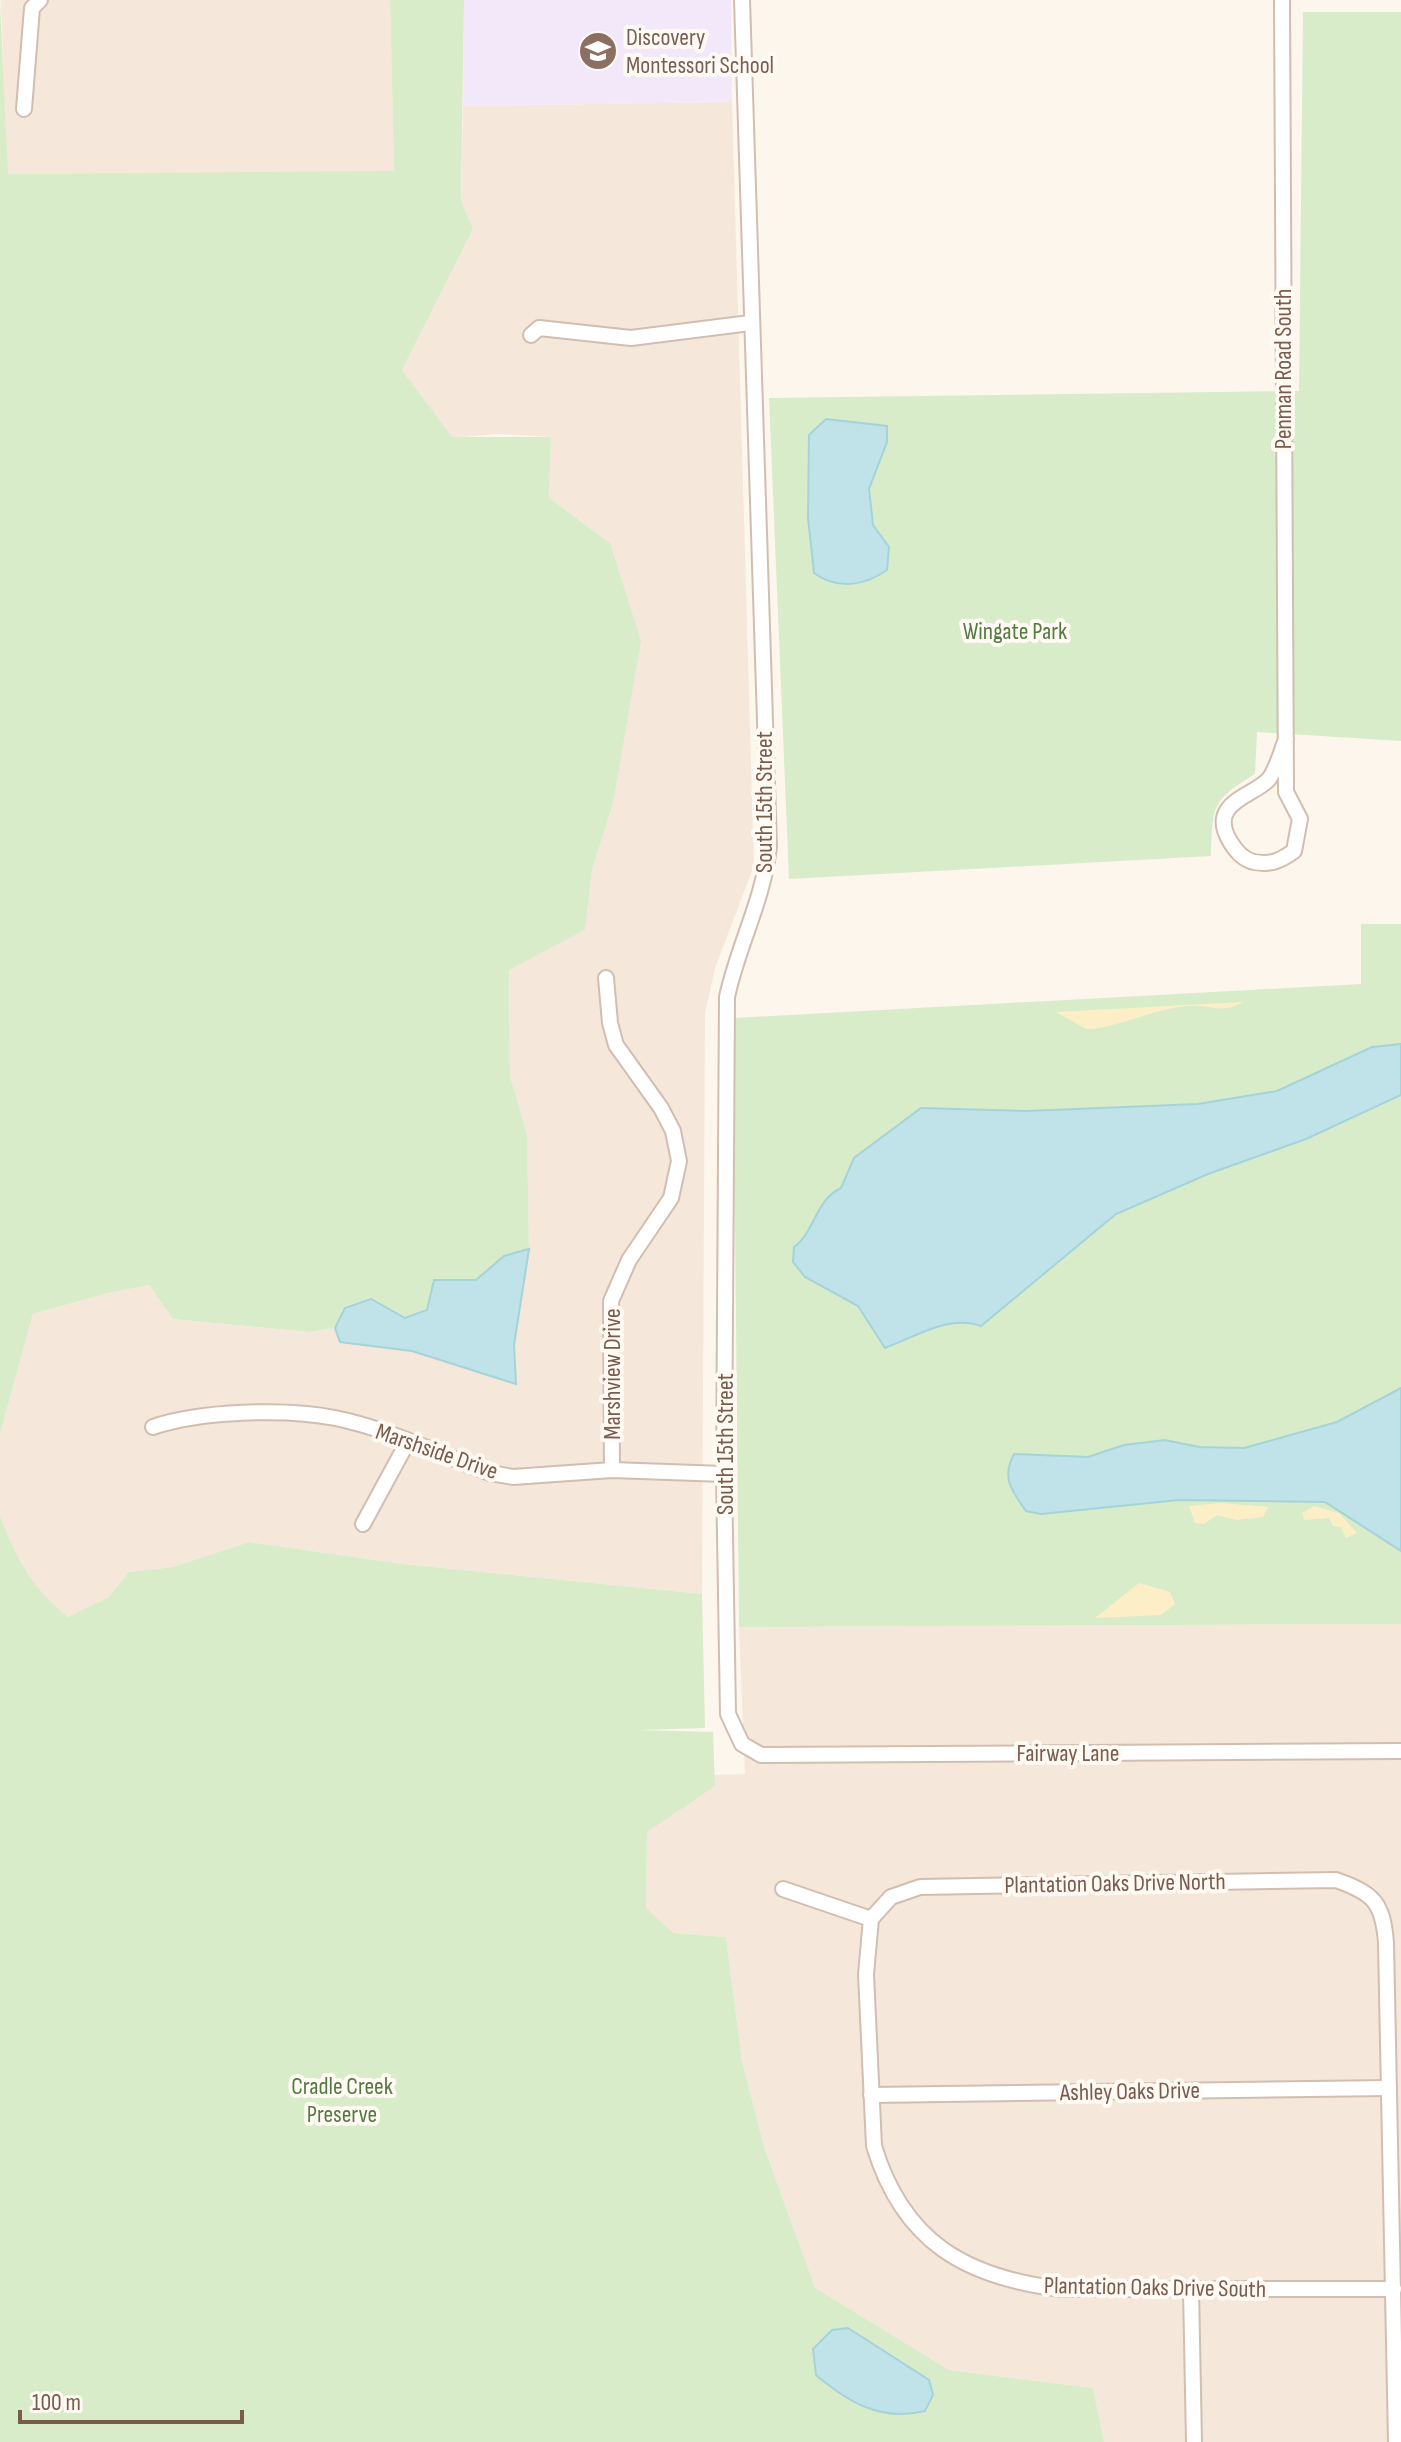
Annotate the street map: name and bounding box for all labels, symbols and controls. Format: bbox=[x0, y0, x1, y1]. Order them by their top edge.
place label: Discovery Montessori School bbox=[626, 23, 774, 80]
school or university icon: Discovery Montessori School bbox=[577, 30, 619, 72]
street label: Penman Road South bbox=[1269, 289, 1298, 449]
park label: Wingate Park bbox=[963, 617, 1067, 646]
street label: South 15th Street bbox=[750, 731, 779, 873]
street label: Marshview Drive bbox=[598, 1308, 627, 1440]
street label: South 15th Street bbox=[711, 1373, 740, 1515]
street label: Marshside Drive bbox=[372, 1417, 502, 1486]
street label: Fairway Lane bbox=[1017, 1739, 1119, 1768]
street label: Plantation Oaks Drive North bbox=[1004, 1867, 1226, 1900]
park label: Cradle Creek Preserve bbox=[291, 2072, 393, 2129]
street label: Ashley Oaks Drive bbox=[1059, 2076, 1200, 2107]
street label: Plantation Oaks Drive South bbox=[1044, 2271, 1266, 2304]
scale bar bbox=[20, 2374, 242, 2424]
text: 100 m bbox=[32, 2388, 81, 2417]

